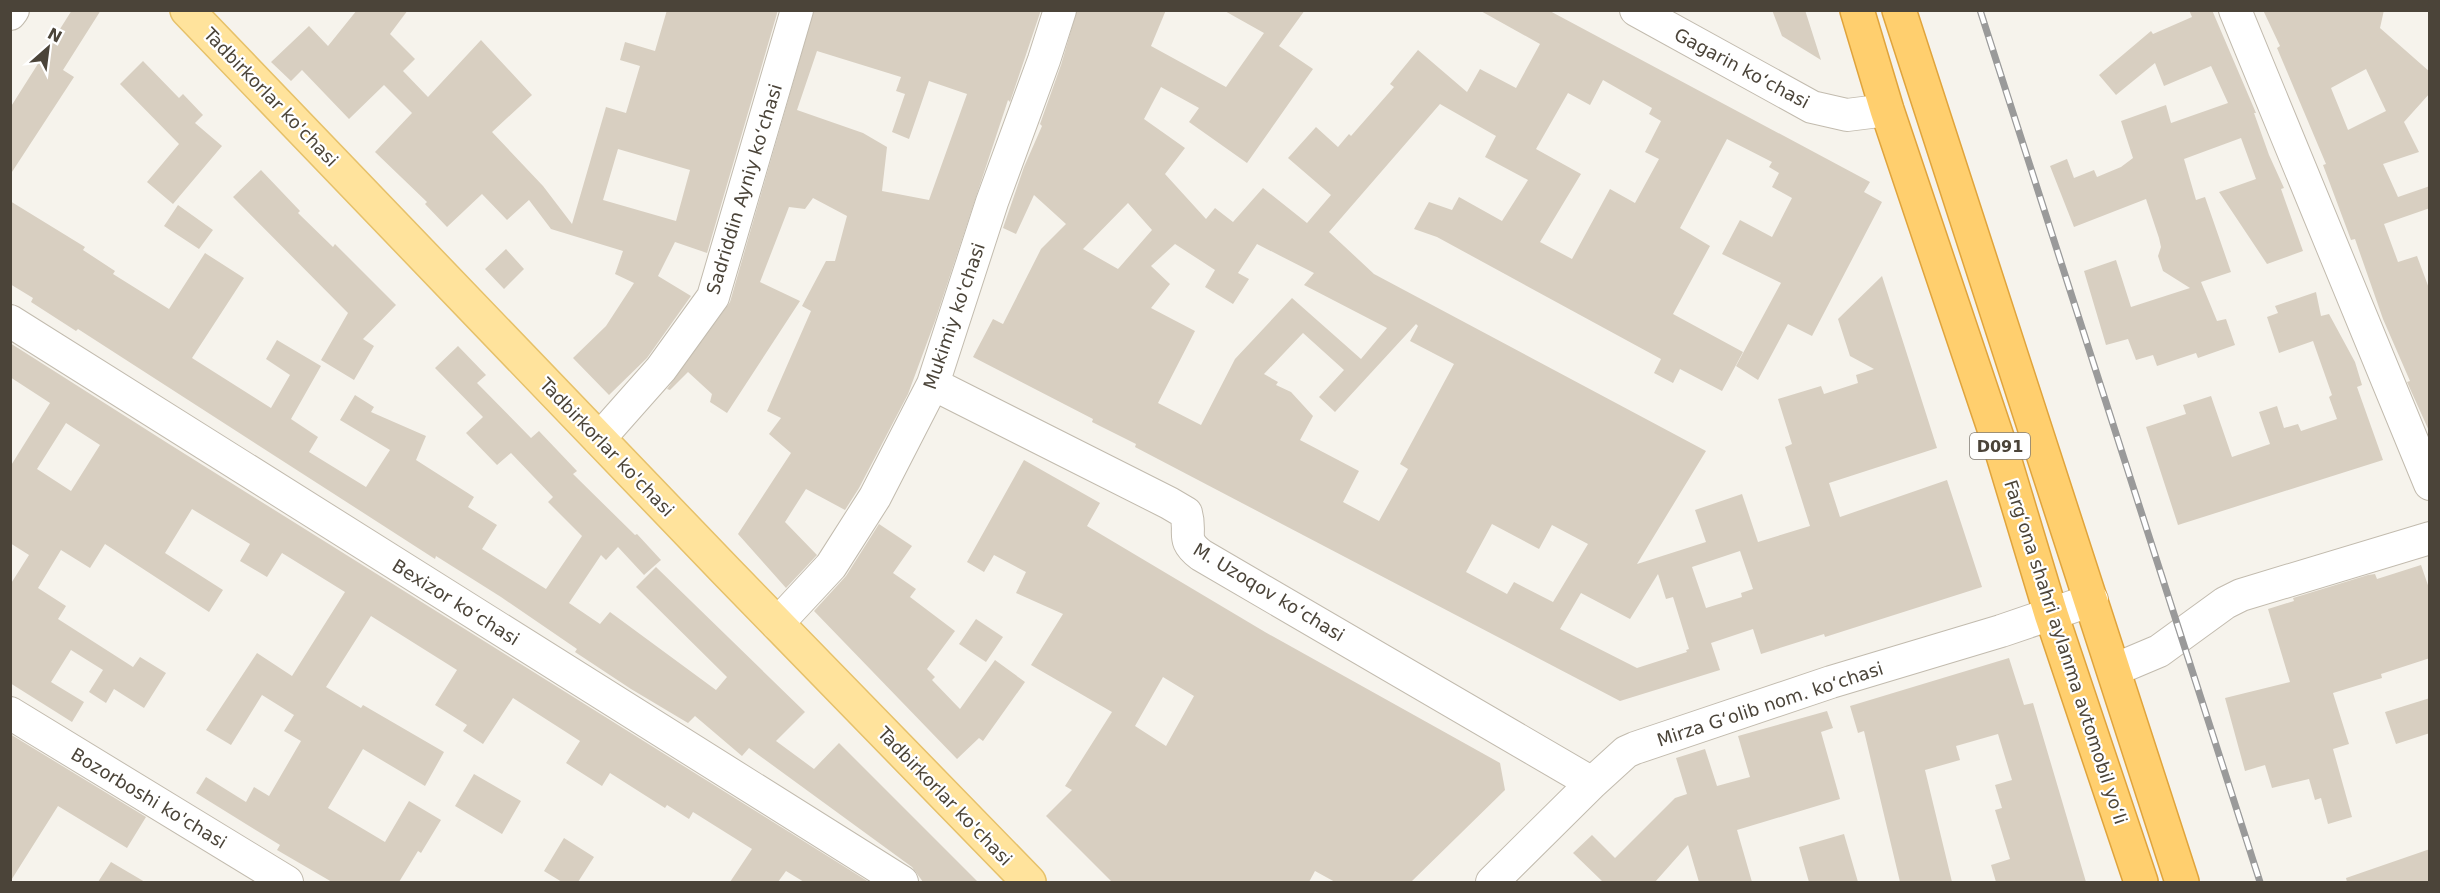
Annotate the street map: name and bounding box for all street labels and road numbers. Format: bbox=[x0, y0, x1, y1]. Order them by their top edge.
street label: Tadbirkorlar ko'chasi bbox=[199, 23, 342, 171]
street label: Gagarin koʻchasi bbox=[1671, 23, 1813, 113]
street label: Sadriddin Ayniy koʻchasi bbox=[702, 81, 786, 297]
street label: Mukimiy ko'chasi bbox=[919, 240, 989, 392]
street label: Tadbirkorlar ko'chasi bbox=[535, 373, 678, 521]
road number: D091 bbox=[1970, 433, 2030, 459]
street label: Fargʻona shahri aylanma avtomobil yoʻli bbox=[2000, 477, 2132, 827]
street label: M. Uzoqov koʻchasi bbox=[1190, 539, 1348, 645]
street label: Bexizor koʻchasi bbox=[389, 555, 523, 649]
street label: Mirza G‘olib nom. ko‘chasi bbox=[1654, 657, 1886, 751]
street label: Tadbirkorlar ko'chasi bbox=[873, 722, 1016, 870]
street label: Bozorboshi ko'chasi bbox=[67, 743, 231, 853]

